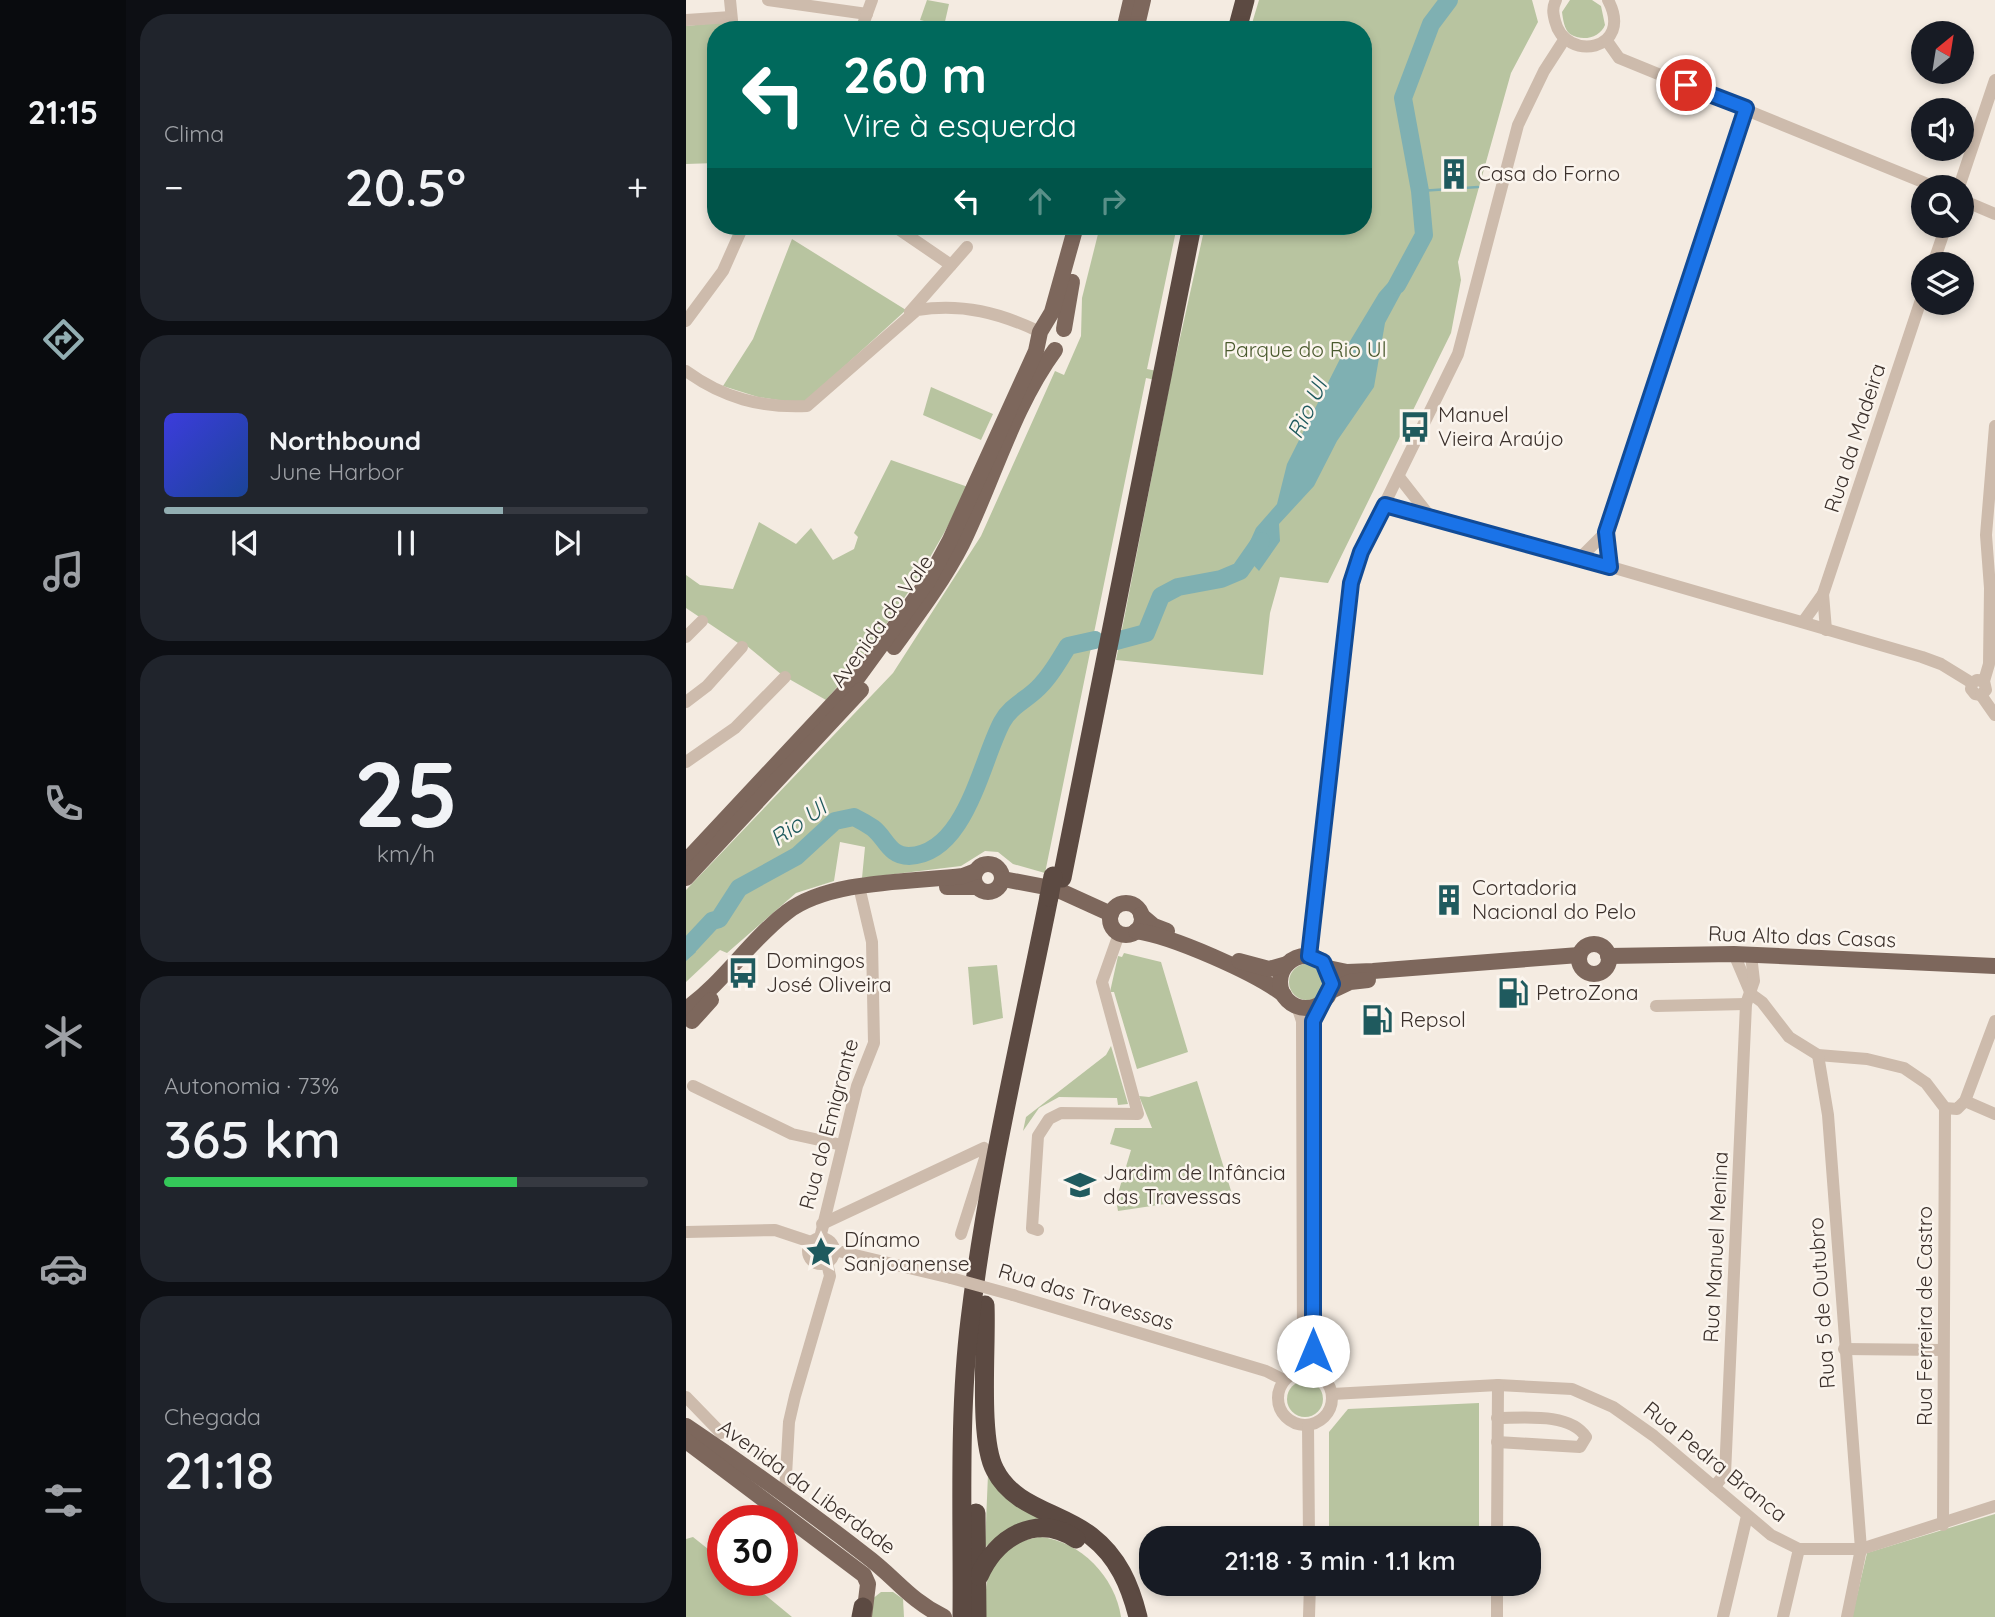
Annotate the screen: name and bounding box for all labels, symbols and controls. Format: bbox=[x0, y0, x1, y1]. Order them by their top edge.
north arrow bbox=[1911, 21, 1974, 84]
map controls bbox=[1911, 21, 1974, 315]
text: 260 m bbox=[843, 44, 987, 105]
icon: left bbox=[728, 49, 819, 140]
pin bbox=[1656, 55, 1716, 115]
icon: arrive bbox=[1667, 66, 1705, 104]
text: 21:15 bbox=[28, 92, 98, 132]
button: sound bbox=[1911, 98, 1974, 161]
text: Vire à esquerda bbox=[843, 105, 1077, 145]
text: Clima bbox=[164, 119, 224, 148]
text: 20.5° bbox=[344, 154, 466, 219]
building icon: Casa do Forno bbox=[1437, 157, 1471, 191]
place label: Casa do Forno bbox=[1477, 160, 1620, 186]
text: − bbox=[164, 163, 184, 211]
text: + bbox=[627, 163, 648, 211]
button: search bbox=[1911, 175, 1974, 238]
icon: left bbox=[948, 182, 986, 220]
icon: ahead bbox=[1021, 182, 1059, 220]
icon: right bbox=[1094, 182, 1132, 220]
button: layers bbox=[1911, 252, 1974, 315]
icon: directions bbox=[39, 315, 88, 364]
park label: Parque do Rio Ul bbox=[1224, 336, 1386, 362]
street label: Rua da Madeira bbox=[1818, 360, 1890, 516]
water label: Rio Ul bbox=[1280, 372, 1334, 443]
place label: Manuel Vieira Araújo bbox=[1438, 401, 1563, 451]
bus stop icon: Manuel Vieira Araújo bbox=[1398, 410, 1432, 444]
text: Northbound bbox=[269, 424, 421, 457]
text: June Harbor bbox=[269, 457, 404, 486]
icon: previous bbox=[226, 524, 264, 562]
icon: pause bbox=[387, 524, 425, 562]
icon: next bbox=[548, 524, 586, 562]
icon: music bbox=[39, 547, 88, 596]
street label: Avenida do Vale bbox=[824, 549, 938, 692]
text: 25 bbox=[354, 736, 458, 850]
icon: phone bbox=[39, 779, 88, 828]
water label: Rio Ul bbox=[764, 791, 834, 852]
text: km/h bbox=[377, 839, 435, 868]
place label: Cortadoria Nacional do Pelo bbox=[1472, 874, 1636, 924]
building icon: Cortadoria Nacional do Pelo bbox=[1432, 883, 1466, 917]
street label: Rua Alto das Casas bbox=[1708, 920, 1896, 952]
place label: Domingos José Oliveira bbox=[766, 947, 891, 997]
bus stop icon: Domingos José Oliveira bbox=[726, 956, 760, 990]
fuel station icon: PetroZona bbox=[1496, 976, 1530, 1010]
place label: PetroZona bbox=[1536, 979, 1638, 1005]
fuel station icon: Repsol bbox=[1360, 1003, 1394, 1037]
place label: Repsol bbox=[1400, 1006, 1466, 1032]
icon: climate bbox=[39, 1012, 88, 1061]
street label: Rua do Emigrante bbox=[793, 1036, 863, 1212]
text: Autonomia · 73% bbox=[164, 1071, 339, 1100]
text: 365 km bbox=[164, 1106, 341, 1171]
street label: Rua Manuel Menina bbox=[1697, 1151, 1733, 1343]
place label: Jardim de Infância das Travessas bbox=[1103, 1159, 1286, 1209]
school or university icon: Jardim de Infância das Travessas bbox=[1063, 1168, 1097, 1202]
street label: Rua Ferreira de Castro bbox=[1911, 1206, 1937, 1426]
street label: Rua 5 de Outubro bbox=[1802, 1216, 1840, 1390]
place label: Dínamo Sanjoanense bbox=[844, 1226, 970, 1276]
place icon: Dínamo Sanjoanense bbox=[804, 1235, 838, 1269]
icon: car bbox=[39, 1244, 88, 1293]
street label: Rua das Travessas bbox=[995, 1257, 1177, 1335]
position arrow bbox=[1276, 1314, 1350, 1388]
street label: Rua Pedra Branca bbox=[1639, 1395, 1793, 1527]
text: Chegada bbox=[164, 1402, 261, 1431]
street label: Avenida da Liberdade bbox=[714, 1413, 901, 1559]
text: 21:18 bbox=[164, 1437, 274, 1502]
icon: filters bbox=[39, 1476, 88, 1525]
speed limit sign: 30 bbox=[707, 1505, 798, 1596]
text: 21:18 · 3 min · 1.1 km bbox=[1224, 1544, 1456, 1577]

